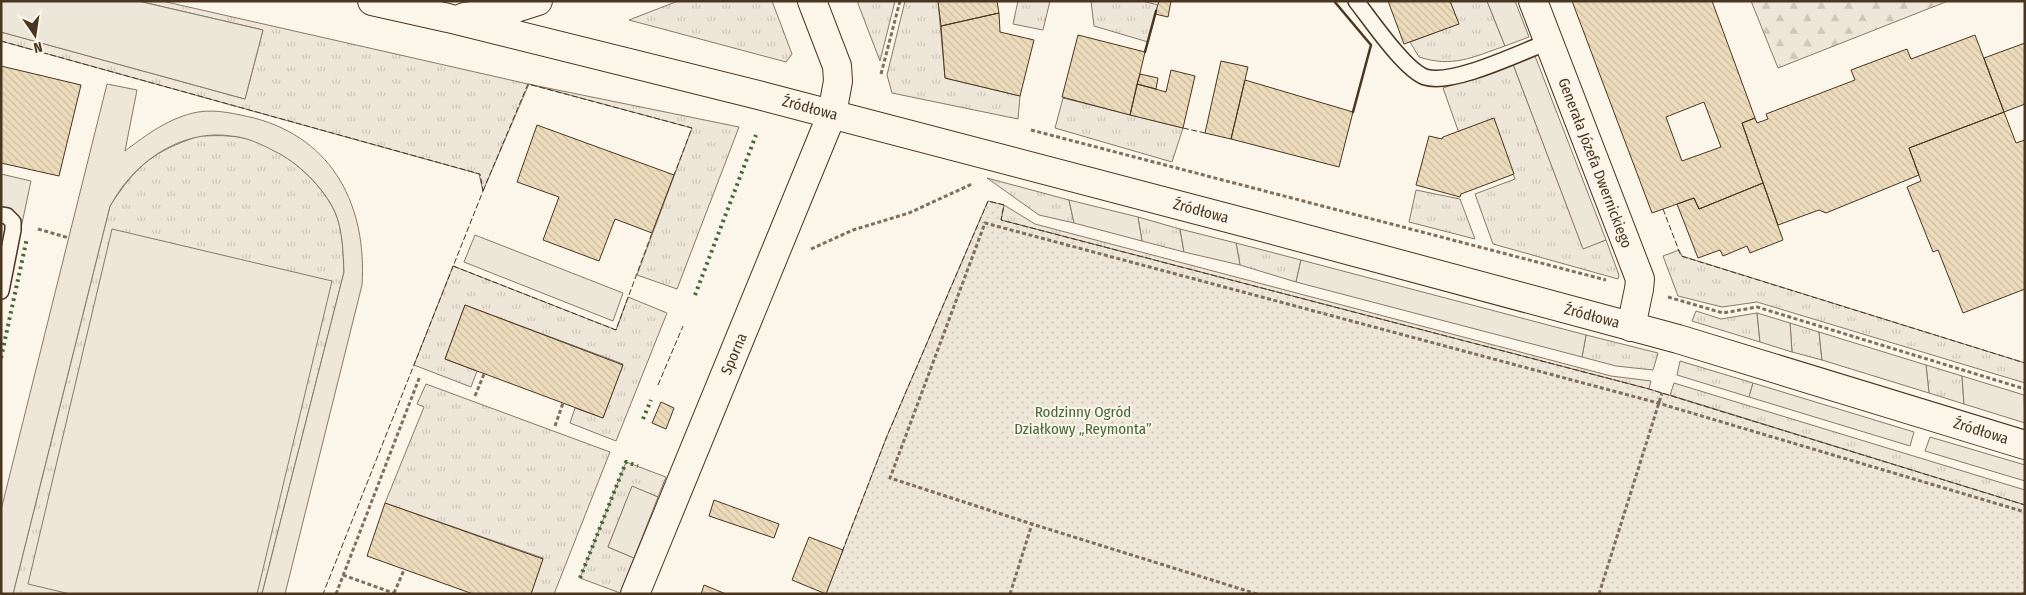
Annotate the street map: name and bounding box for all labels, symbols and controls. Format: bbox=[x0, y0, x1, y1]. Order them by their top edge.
north arrow bbox=[10, 10, 60, 60]
text: N bbox=[32, 38, 44, 56]
street label: Generała Józefa Dwernickiego bbox=[1554, 75, 1636, 251]
street label: Źródłowa bbox=[780, 92, 840, 124]
street label: Źródłowa bbox=[1171, 195, 1231, 227]
street label: Źródłowa bbox=[1562, 300, 1622, 332]
street label: Sporna bbox=[717, 330, 751, 378]
park label: Rodzinny Ogród Działkowy „Reymonta” bbox=[1014, 403, 1152, 438]
street label: Źródłowa bbox=[1951, 414, 2011, 448]

